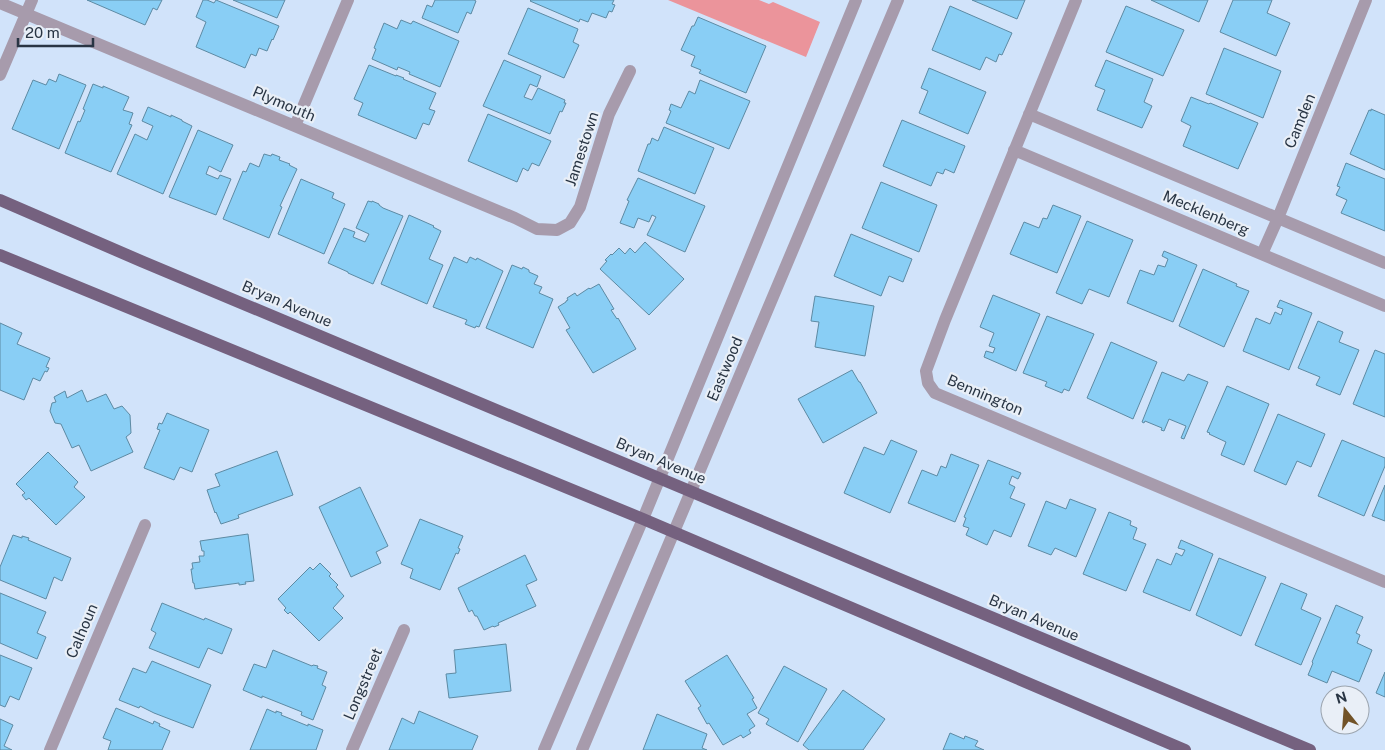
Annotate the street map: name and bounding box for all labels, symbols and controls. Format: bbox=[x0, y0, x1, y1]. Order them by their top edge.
scale bar bbox=[18, 15, 92, 47]
text: 20 m bbox=[25, 24, 60, 41]
street label: Plymouth bbox=[250, 83, 318, 124]
street label: Camden bbox=[1281, 91, 1318, 151]
street label: Jamestown bbox=[561, 109, 602, 188]
street label: Mecklenberg bbox=[1161, 187, 1252, 238]
street label: Bryan Avenue bbox=[240, 277, 335, 330]
street label: Eastwood bbox=[703, 334, 746, 403]
street label: Bennington bbox=[945, 371, 1026, 418]
street label: Bryan Avenue bbox=[614, 434, 709, 487]
street label: Bryan Avenue bbox=[987, 591, 1082, 644]
street label: Calhoun bbox=[62, 601, 101, 661]
street label: Longstreet bbox=[340, 645, 385, 722]
north arrow bbox=[1320, 685, 1370, 735]
text: N bbox=[1334, 688, 1349, 707]

